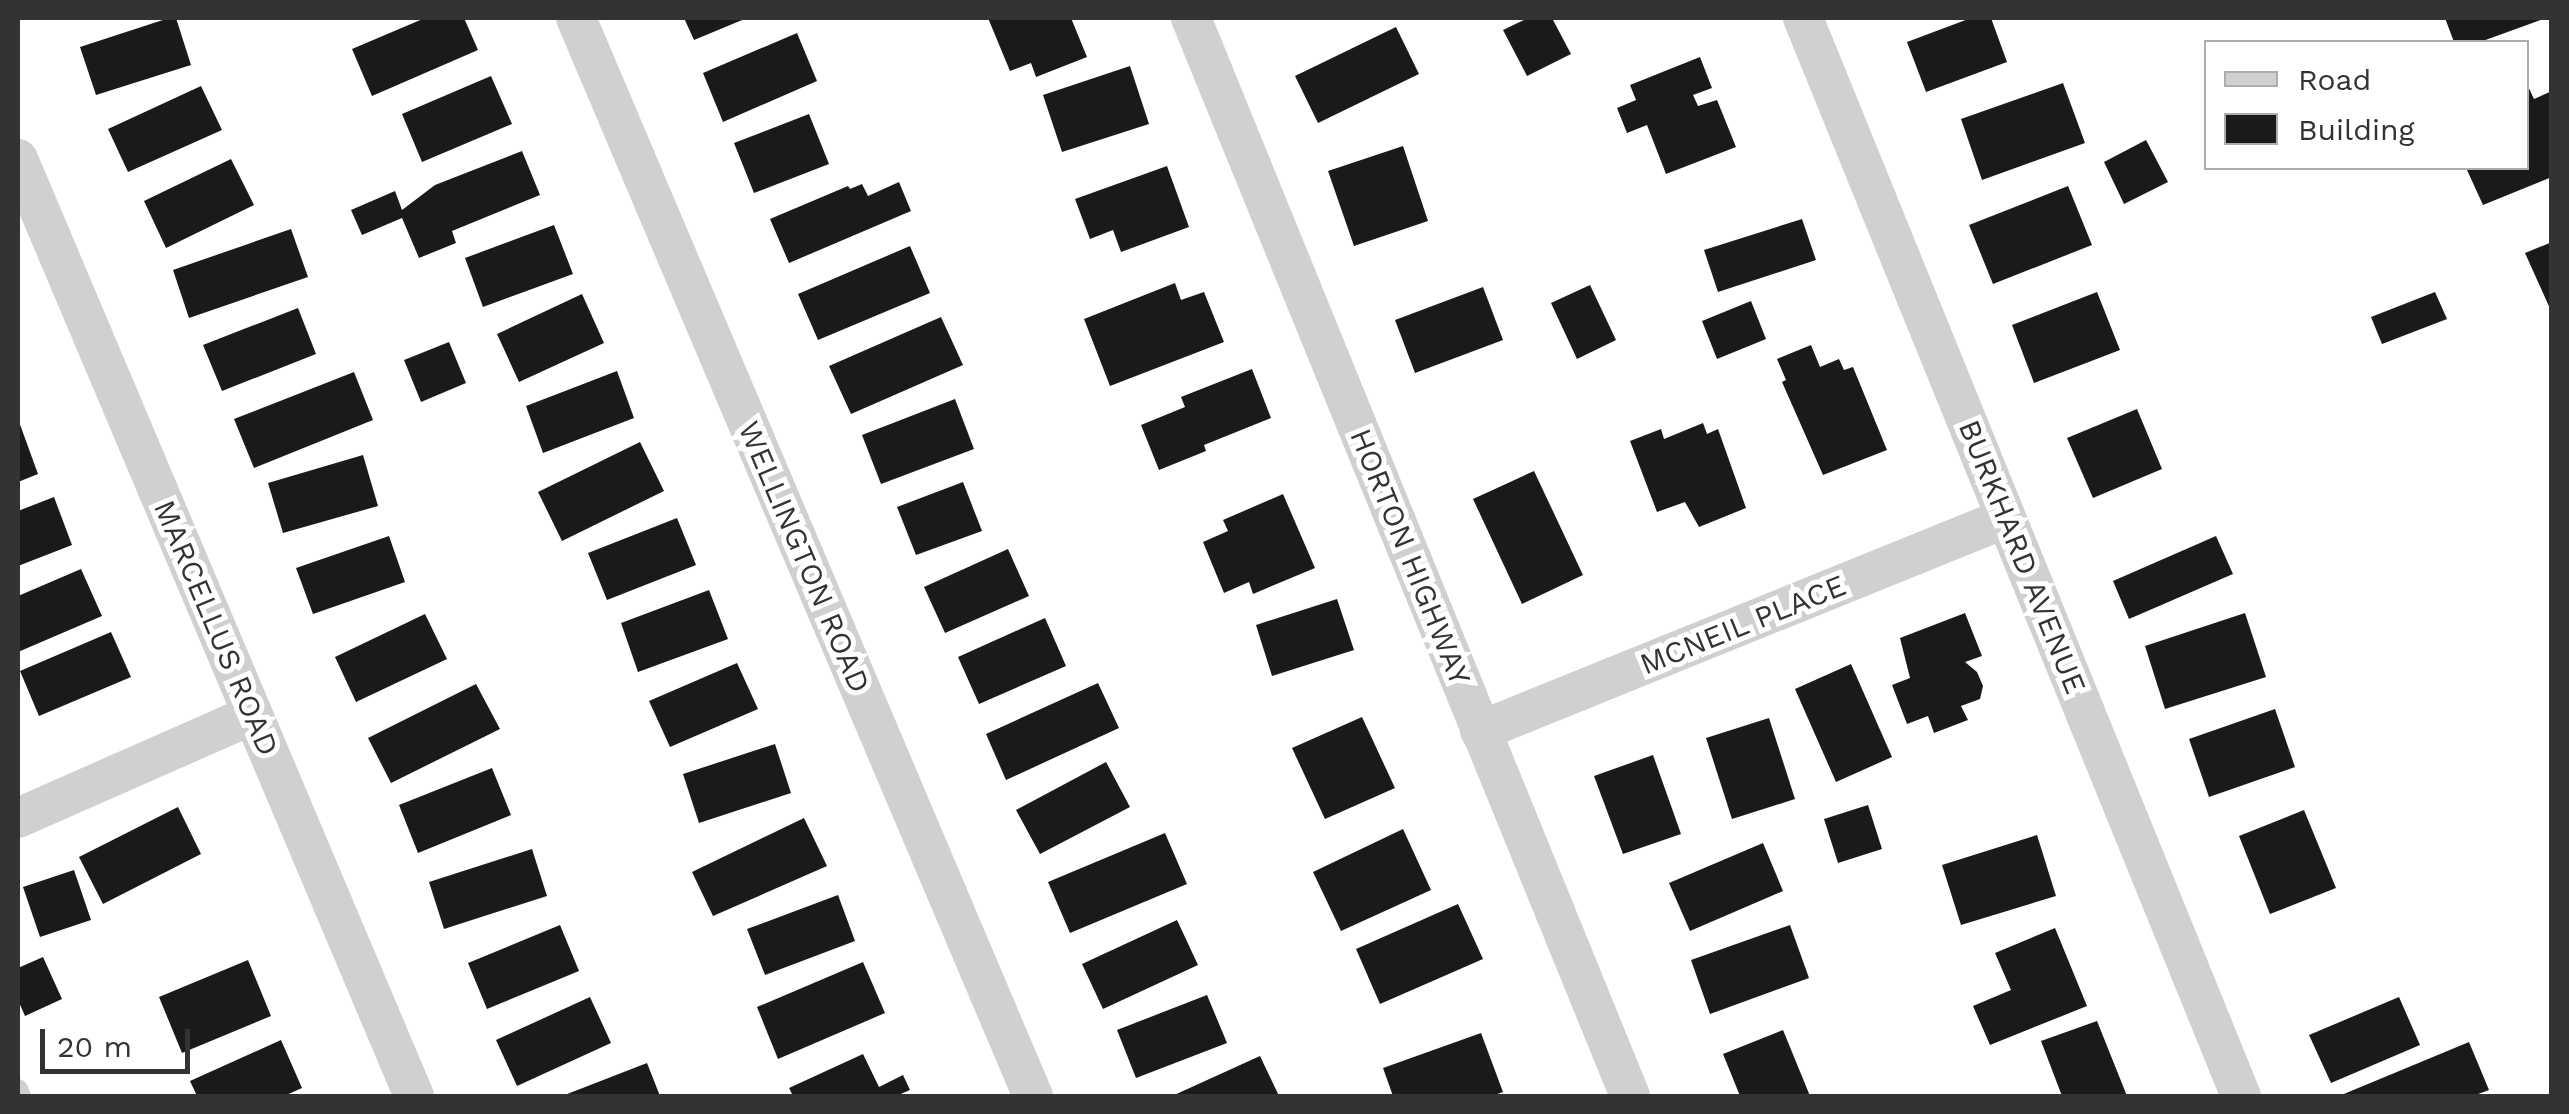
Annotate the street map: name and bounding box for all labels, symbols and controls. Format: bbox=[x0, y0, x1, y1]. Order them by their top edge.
legend bbox=[2204, 40, 2529, 170]
text: Road bbox=[2298, 62, 2371, 97]
text: Building bbox=[2298, 112, 2415, 147]
street label: BURKHARD AVENUE bbox=[1950, 414, 2094, 700]
street label: WELLINGTON ROAD bbox=[731, 416, 877, 698]
street label: HORTON HIGHWAY bbox=[1342, 424, 1478, 690]
street label: MARCELLUS ROAD bbox=[146, 495, 286, 761]
street label: MCNEIL PLACE bbox=[1634, 567, 1852, 683]
scale bar bbox=[45, 1009, 195, 1071]
text: 20 m bbox=[57, 1029, 132, 1064]

